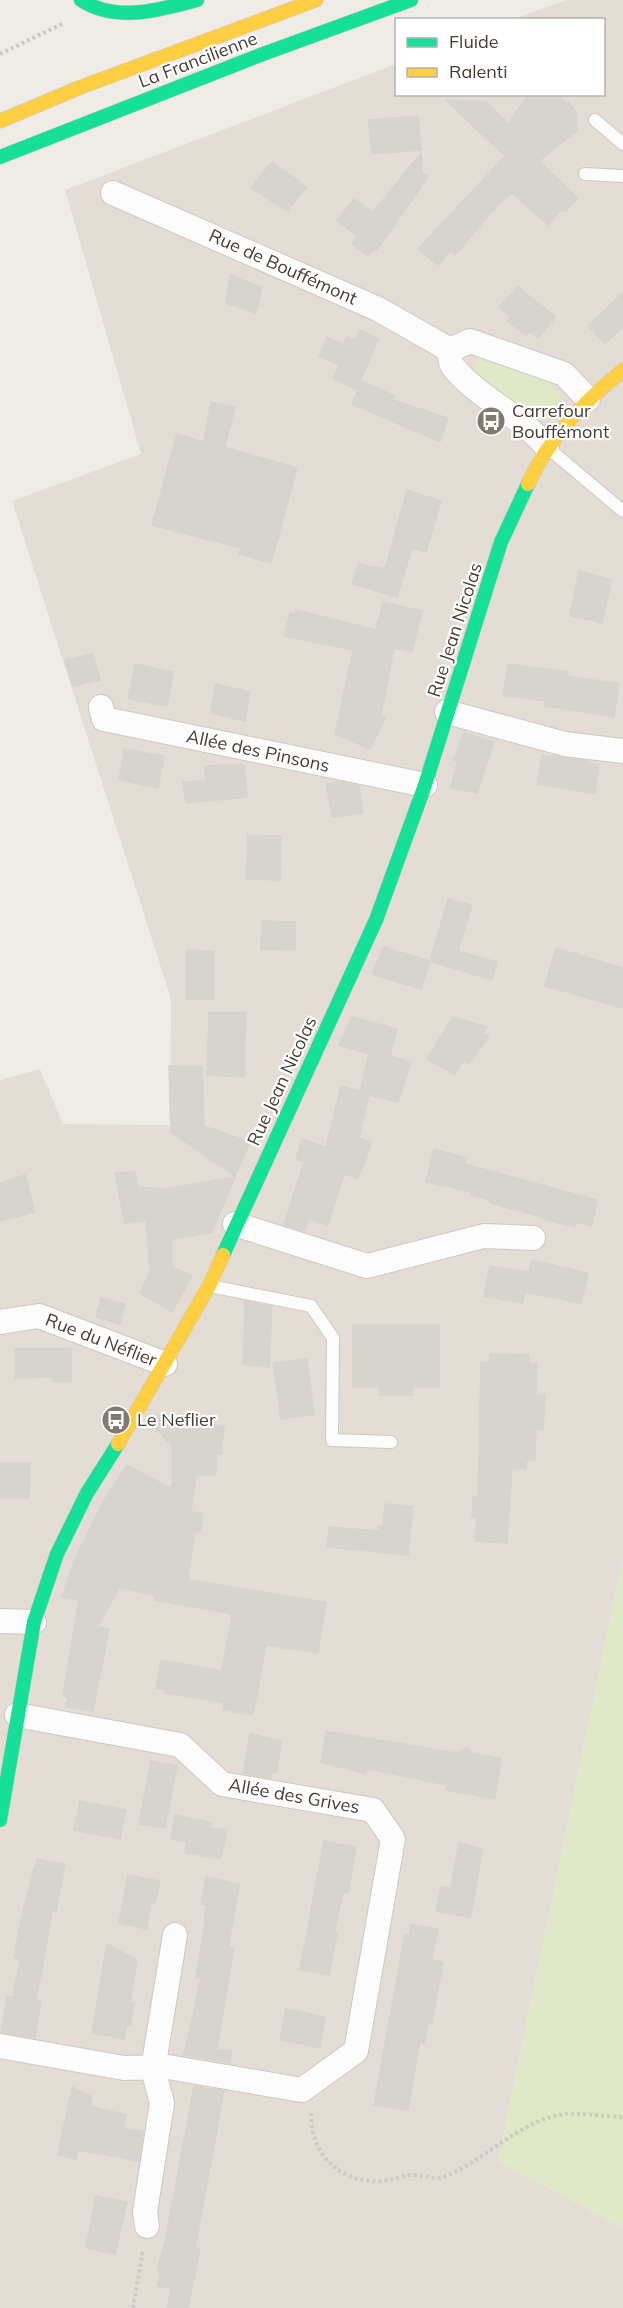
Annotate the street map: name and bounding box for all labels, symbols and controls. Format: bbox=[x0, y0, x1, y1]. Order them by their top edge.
legend bbox=[395, 18, 605, 96]
street label: La Francilienne bbox=[135, 26, 261, 93]
text: Fluide bbox=[449, 30, 499, 53]
text: Ralenti bbox=[449, 60, 507, 83]
street label: Rue de Bouffémont bbox=[205, 224, 361, 310]
place label: Carrefour Bouffémont bbox=[512, 399, 609, 443]
bus stop icon: Carrefour Bouffémont bbox=[475, 405, 507, 437]
street label: Rue Jean Nicolas bbox=[422, 560, 487, 700]
street label: Allée des Pinsons bbox=[185, 724, 332, 777]
street label: Rue Jean Nicolas bbox=[242, 1012, 322, 1149]
street label: Rue du Néflier bbox=[42, 1308, 161, 1371]
bus stop icon: Le Neflier bbox=[100, 1404, 132, 1436]
place label: Le Neflier bbox=[137, 1408, 216, 1431]
street label: Allée des Grives bbox=[227, 1773, 361, 1818]

